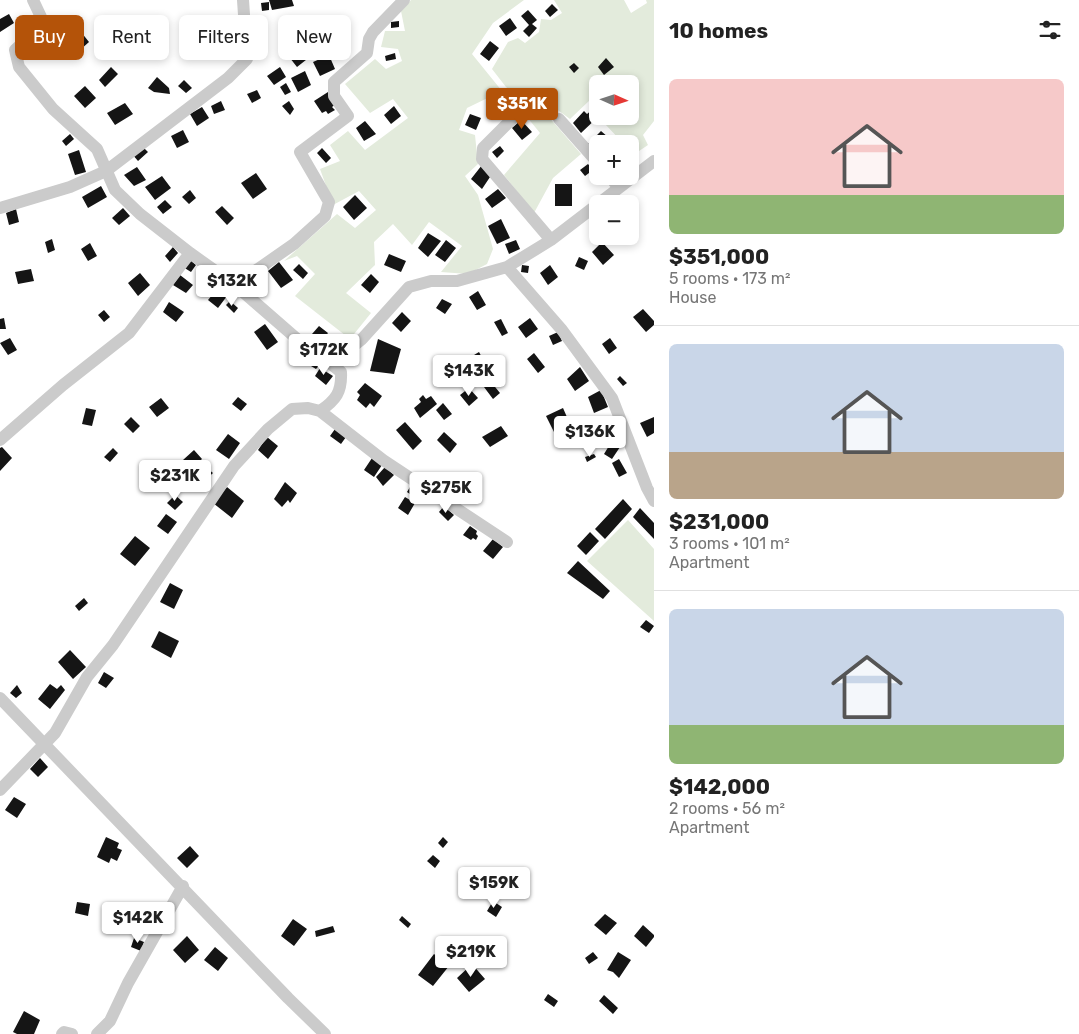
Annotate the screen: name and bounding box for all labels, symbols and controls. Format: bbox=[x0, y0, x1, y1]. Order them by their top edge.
chip: Buy bbox=[15, 15, 84, 60]
chip: Rent bbox=[94, 15, 169, 60]
chip: Filters bbox=[179, 15, 268, 60]
chip: New bbox=[278, 15, 351, 60]
icon: filters bbox=[1036, 16, 1064, 44]
text: 10 homes bbox=[669, 18, 768, 43]
north arrow bbox=[589, 75, 639, 125]
map controls bbox=[589, 75, 639, 245]
pin: $351K bbox=[487, 88, 557, 130]
text: $351K bbox=[497, 94, 547, 113]
icon: home bbox=[822, 111, 912, 201]
button: + bbox=[589, 135, 639, 185]
button: − bbox=[589, 195, 639, 245]
text: $351,000 bbox=[669, 244, 769, 269]
pin: $132K bbox=[197, 264, 267, 307]
text: 5 rooms · 173 m² bbox=[669, 269, 791, 288]
text: $132K bbox=[207, 271, 257, 290]
text: House bbox=[669, 288, 716, 307]
pin: $172K bbox=[289, 334, 359, 376]
text: $172K bbox=[300, 340, 348, 359]
pin: $143K bbox=[434, 354, 504, 397]
text: $143K bbox=[444, 361, 494, 380]
icon: home bbox=[822, 377, 912, 467]
pin: $136K bbox=[555, 416, 625, 458]
text: $136K bbox=[565, 422, 615, 441]
pin: $231K bbox=[140, 460, 210, 502]
text: $231K bbox=[150, 466, 200, 485]
pin: $275K bbox=[411, 472, 481, 514]
text: $275K bbox=[420, 478, 472, 497]
text: $231,000 bbox=[669, 509, 769, 534]
text: 3 rooms · 101 m² bbox=[669, 534, 790, 553]
text: Apartment bbox=[669, 553, 749, 572]
icon: home bbox=[822, 642, 912, 732]
text: $142,000 bbox=[669, 774, 770, 799]
text: 2 rooms · 56 m² bbox=[669, 799, 785, 818]
text: Apartment bbox=[669, 818, 749, 837]
pin: $159K bbox=[459, 866, 529, 909]
text: $159K bbox=[469, 873, 519, 892]
pin: $142K bbox=[103, 902, 173, 944]
text: $142K bbox=[113, 908, 163, 927]
pin: $219K bbox=[436, 936, 506, 978]
text: $219K bbox=[446, 942, 496, 961]

